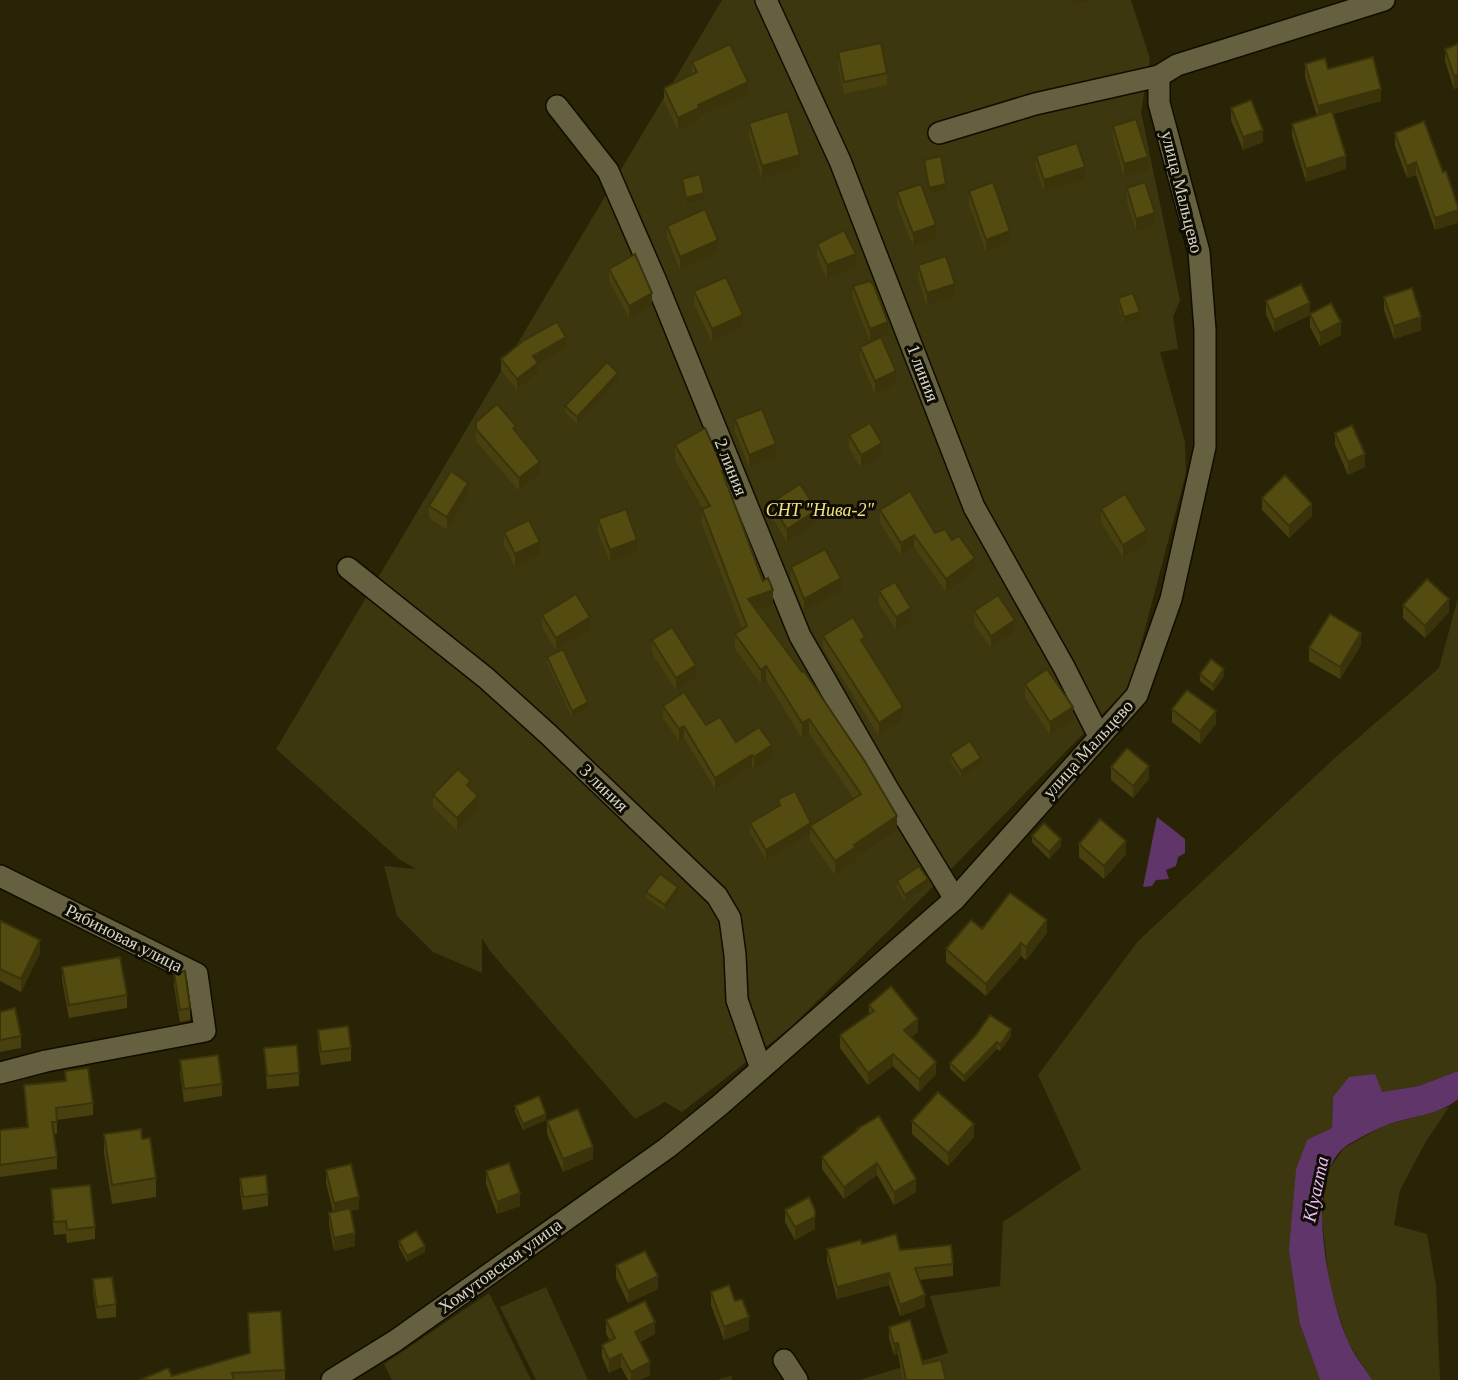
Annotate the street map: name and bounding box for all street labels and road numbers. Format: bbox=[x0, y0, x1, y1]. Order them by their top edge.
street label: улица Мальцево bbox=[1157, 129, 1207, 255]
street label: 1 линия bbox=[903, 342, 943, 404]
street label: 2 линия bbox=[711, 436, 751, 498]
street label: улица Мальцево bbox=[1039, 696, 1137, 802]
street label: 3 линия bbox=[576, 760, 632, 816]
street label: Рябиновая улица bbox=[62, 900, 186, 976]
street label: Хомутовская улица bbox=[434, 1215, 566, 1317]

